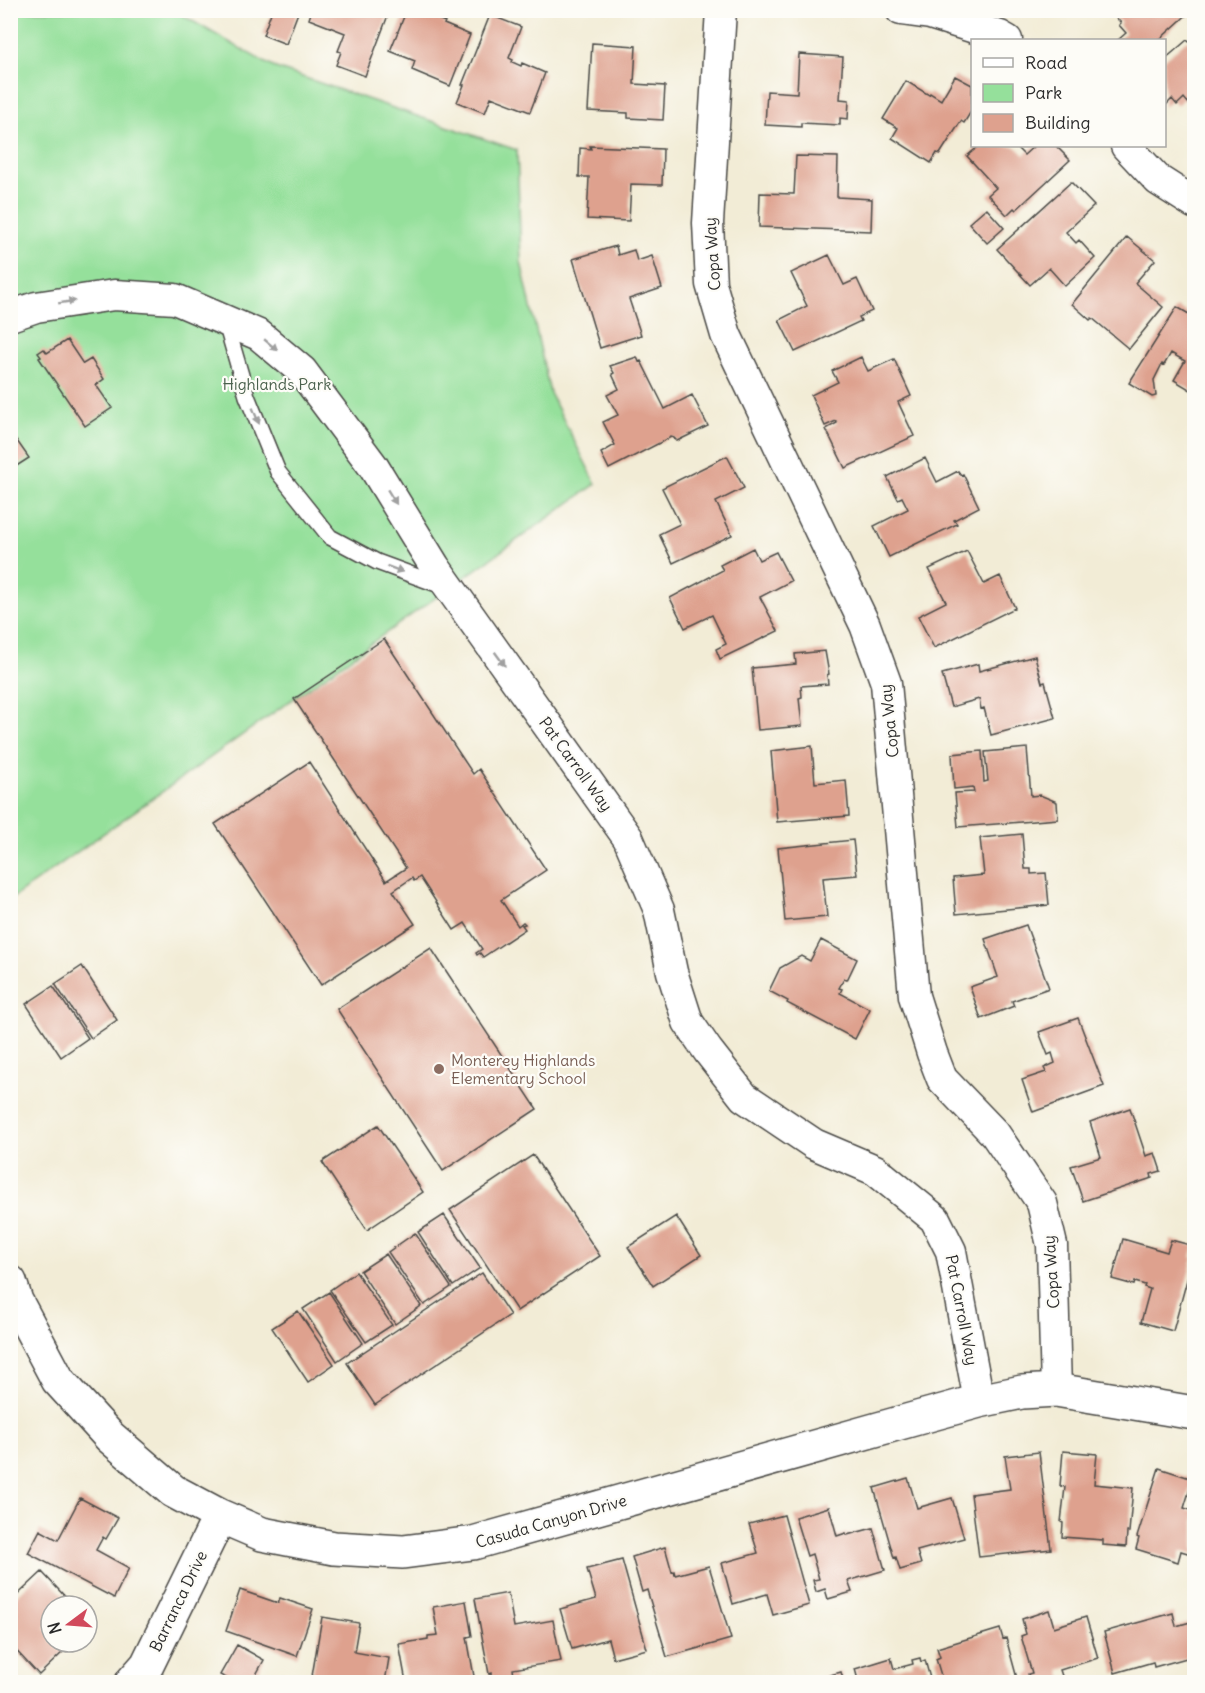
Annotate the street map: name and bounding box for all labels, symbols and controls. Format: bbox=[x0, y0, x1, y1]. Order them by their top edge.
legend bbox=[971, 39, 1166, 147]
text: Road bbox=[1025, 51, 1068, 74]
text: Park bbox=[1025, 81, 1062, 104]
text: Building bbox=[1025, 111, 1090, 134]
street label: Copa Way bbox=[699, 217, 725, 291]
one-way arrow bbox=[58, 298, 77, 307]
one-way arrow bbox=[263, 338, 278, 351]
park label: Highlands Park bbox=[223, 374, 331, 394]
one-way arrow bbox=[252, 407, 261, 425]
one-way arrow bbox=[386, 489, 397, 505]
one-way arrow bbox=[386, 564, 404, 574]
one-way arrow bbox=[494, 650, 506, 666]
street label: Copa Way bbox=[875, 683, 903, 759]
street label: Pat Carroll Way bbox=[535, 713, 617, 815]
place label: Monterey Highlands Elementary School bbox=[451, 1050, 595, 1088]
marker: Monterey Highlands Elementary School bbox=[432, 1062, 446, 1076]
street label: Copa Way bbox=[1038, 1235, 1064, 1309]
street label: Pat Carroll Way bbox=[941, 1253, 983, 1367]
street label: Casuda Canyon Drive bbox=[473, 1490, 629, 1552]
street label: Barranca Drive bbox=[145, 1547, 211, 1655]
north arrow bbox=[39, 1594, 99, 1654]
text: N bbox=[43, 1620, 66, 1636]

